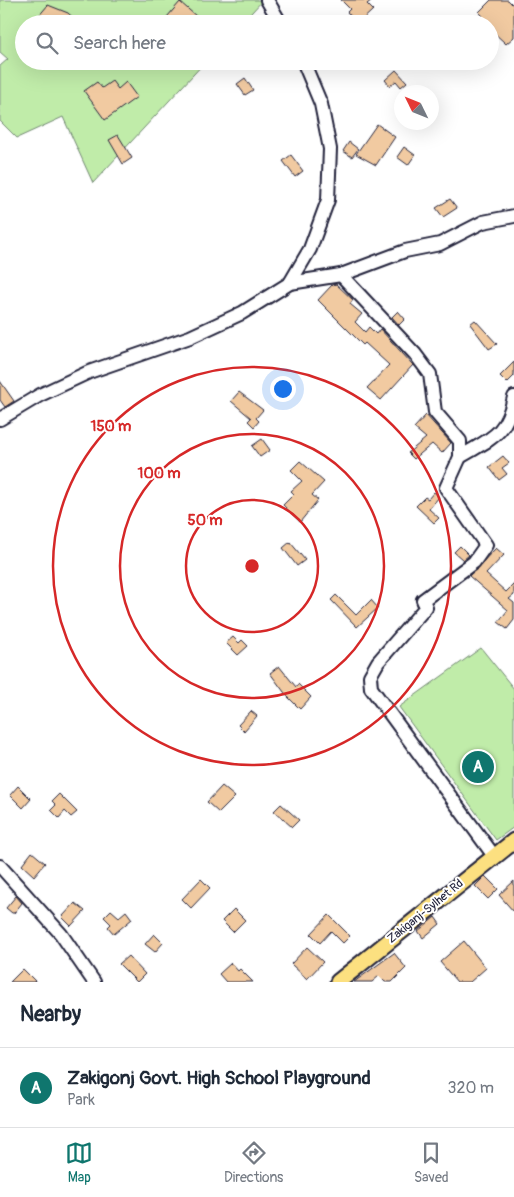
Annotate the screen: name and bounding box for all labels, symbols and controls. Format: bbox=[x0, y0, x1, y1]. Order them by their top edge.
search box bbox=[15, 15, 499, 70]
icon: search bbox=[33, 29, 61, 57]
text: Search here bbox=[73, 31, 166, 55]
north arrow bbox=[394, 85, 439, 130]
your location bbox=[270, 376, 296, 402]
text: 150 m bbox=[91, 417, 131, 436]
text: 100 m bbox=[138, 464, 180, 483]
text: 50 m bbox=[188, 511, 222, 530]
centre of rings bbox=[243, 557, 261, 575]
pin: A bbox=[462, 748, 494, 786]
street label: Zakiganj-Sylhet Rd bbox=[384, 876, 466, 947]
text: Nearby bbox=[20, 1001, 81, 1028]
text: Zakigonj Govt. High School Playground bbox=[67, 1066, 371, 1090]
text: A bbox=[31, 1078, 41, 1098]
text: 320 m bbox=[448, 1078, 494, 1098]
text: Park bbox=[67, 1090, 95, 1110]
tab: Map bbox=[65, 1139, 93, 1186]
tab: Directions bbox=[224, 1139, 283, 1186]
tab: Saved bbox=[414, 1139, 449, 1186]

